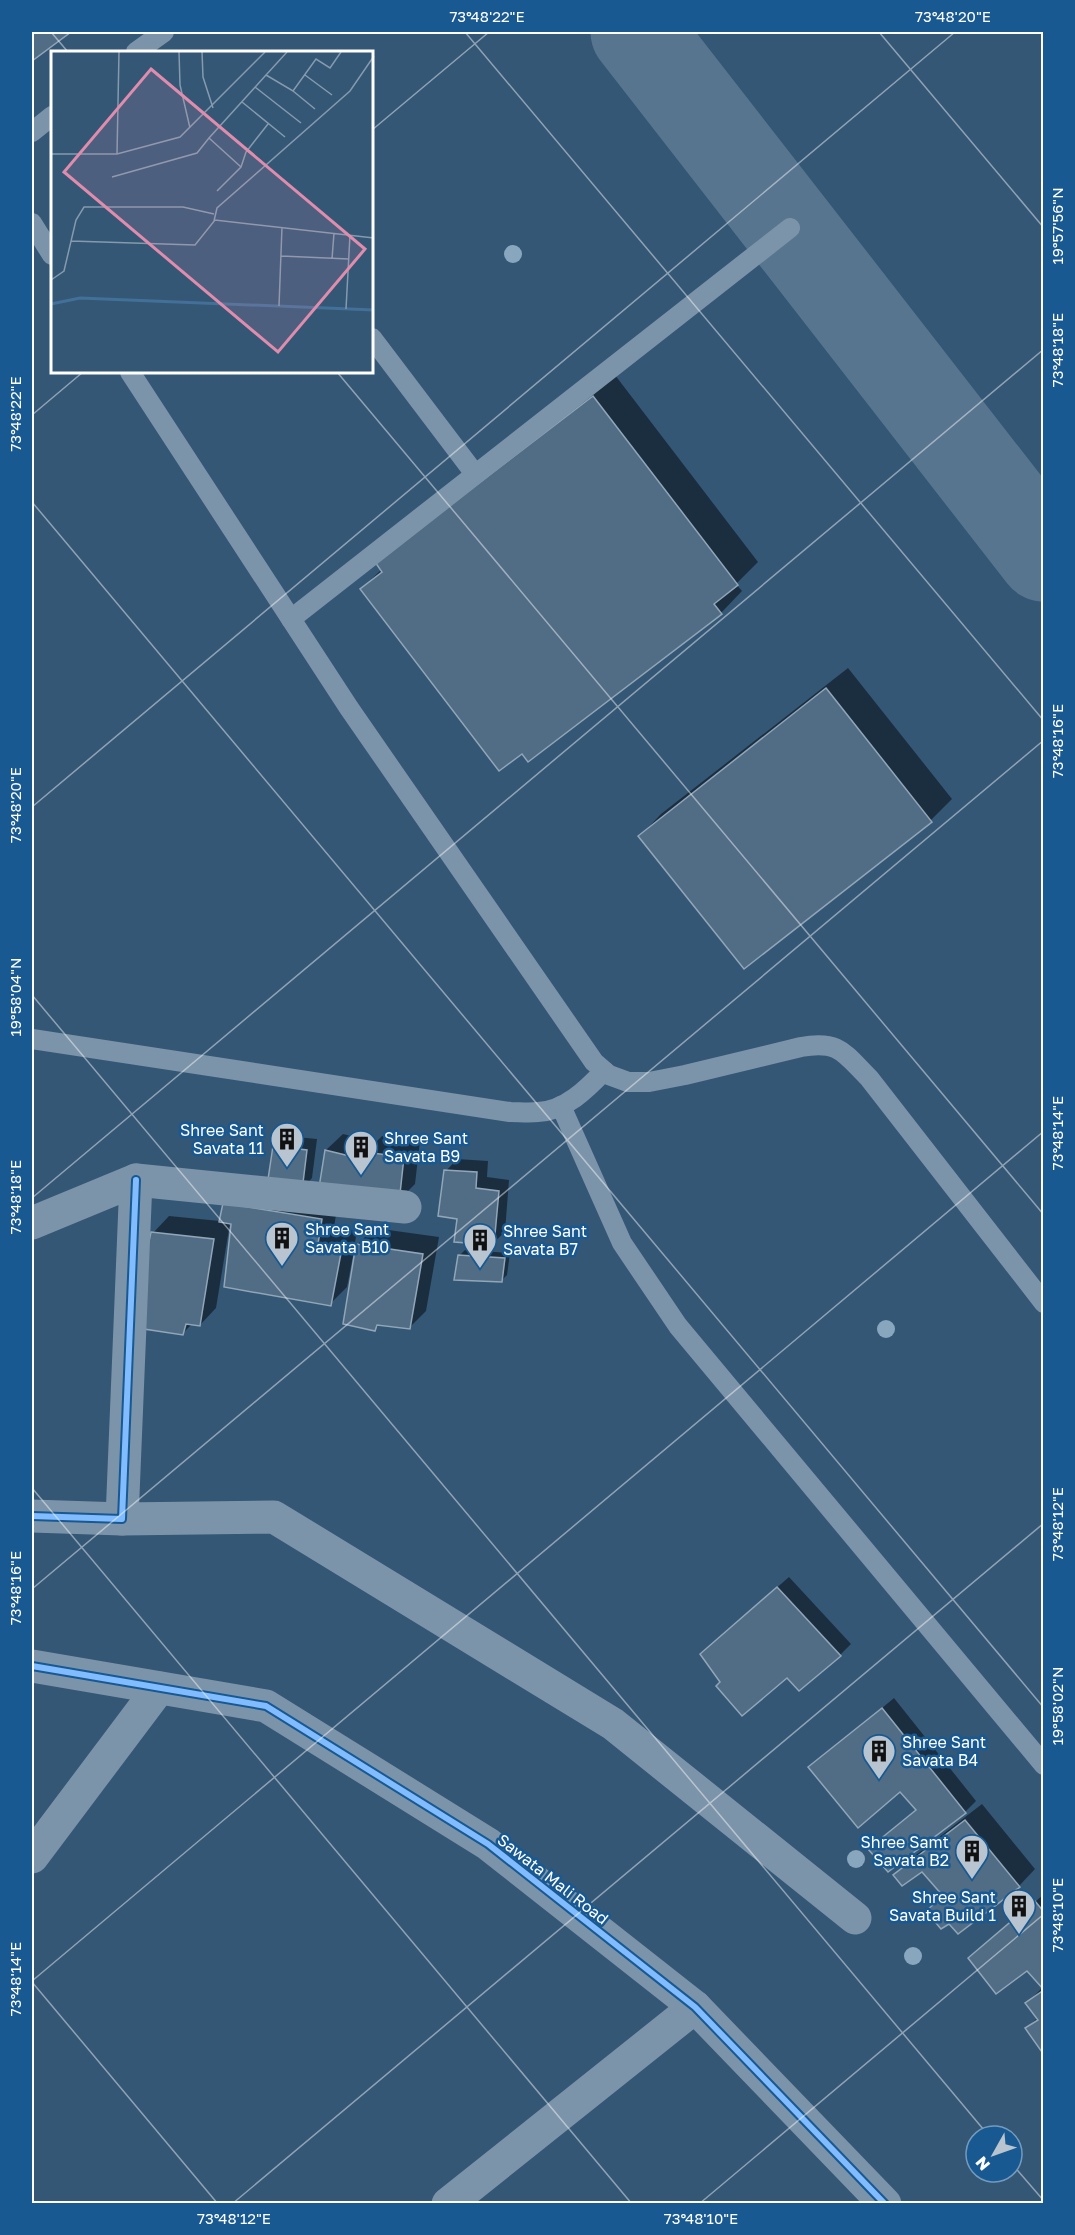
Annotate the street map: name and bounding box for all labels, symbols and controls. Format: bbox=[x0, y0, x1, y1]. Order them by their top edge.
text: 73°48'22"E bbox=[449, 7, 525, 25]
text: 73°48'20"E bbox=[915, 7, 991, 25]
inset map bbox=[51, 51, 374, 374]
text: 19°57'56"N bbox=[1048, 187, 1066, 265]
text: 73°48'18"E bbox=[1048, 313, 1066, 387]
text: 73°48'22"E bbox=[6, 376, 24, 452]
text: 73°48'16"E bbox=[1048, 704, 1066, 778]
text: 73°48'20"E bbox=[6, 767, 24, 843]
text: 19°58'04"N bbox=[6, 957, 24, 1037]
text: 73°48'14"E bbox=[1048, 1096, 1066, 1170]
place label: Shree Sant Savata 11 bbox=[180, 1120, 264, 1158]
building icon: Shree Sant Savata 11 bbox=[269, 1121, 305, 1168]
place label: Shree Sant Savata B9 bbox=[384, 1128, 468, 1166]
building icon: Shree Sant Savata B9 bbox=[343, 1129, 379, 1176]
text: 73°48'18"E bbox=[6, 1160, 24, 1234]
place label: Shree Sant Savata B10 bbox=[305, 1219, 389, 1257]
building icon: Shree Sant Savata B10 bbox=[264, 1220, 300, 1267]
place label: Shree Sant Savata B7 bbox=[503, 1221, 587, 1259]
building icon: Shree Sant Savata B7 bbox=[462, 1222, 498, 1269]
text: 73°48'12"E bbox=[1048, 1487, 1066, 1561]
text: 73°48'16"E bbox=[6, 1551, 24, 1625]
text: 19°58'02"N bbox=[1048, 1667, 1066, 1745]
place label: Shree Sant Savata B4 bbox=[902, 1732, 986, 1770]
building icon: Shree Sant Savata B4 bbox=[861, 1733, 897, 1780]
street label: Sawata Mali Road bbox=[493, 1829, 613, 1929]
place label: Shree Samt Savata B2 bbox=[861, 1832, 949, 1870]
building icon: Shree Samt Savata B2 bbox=[954, 1833, 990, 1880]
text: 73°48'10"E bbox=[1048, 1878, 1066, 1952]
place label: Shree Sant Savata Build 1 bbox=[889, 1887, 996, 1925]
building icon: Shree Sant Savata Build 1 bbox=[1001, 1888, 1037, 1935]
text: 73°48'14"E bbox=[6, 1942, 24, 2016]
north arrow bbox=[964, 2124, 1024, 2184]
text: N bbox=[971, 2153, 994, 2175]
text: 73°48'12"E bbox=[197, 2209, 271, 2227]
text: 73°48'10"E bbox=[664, 2209, 738, 2227]

